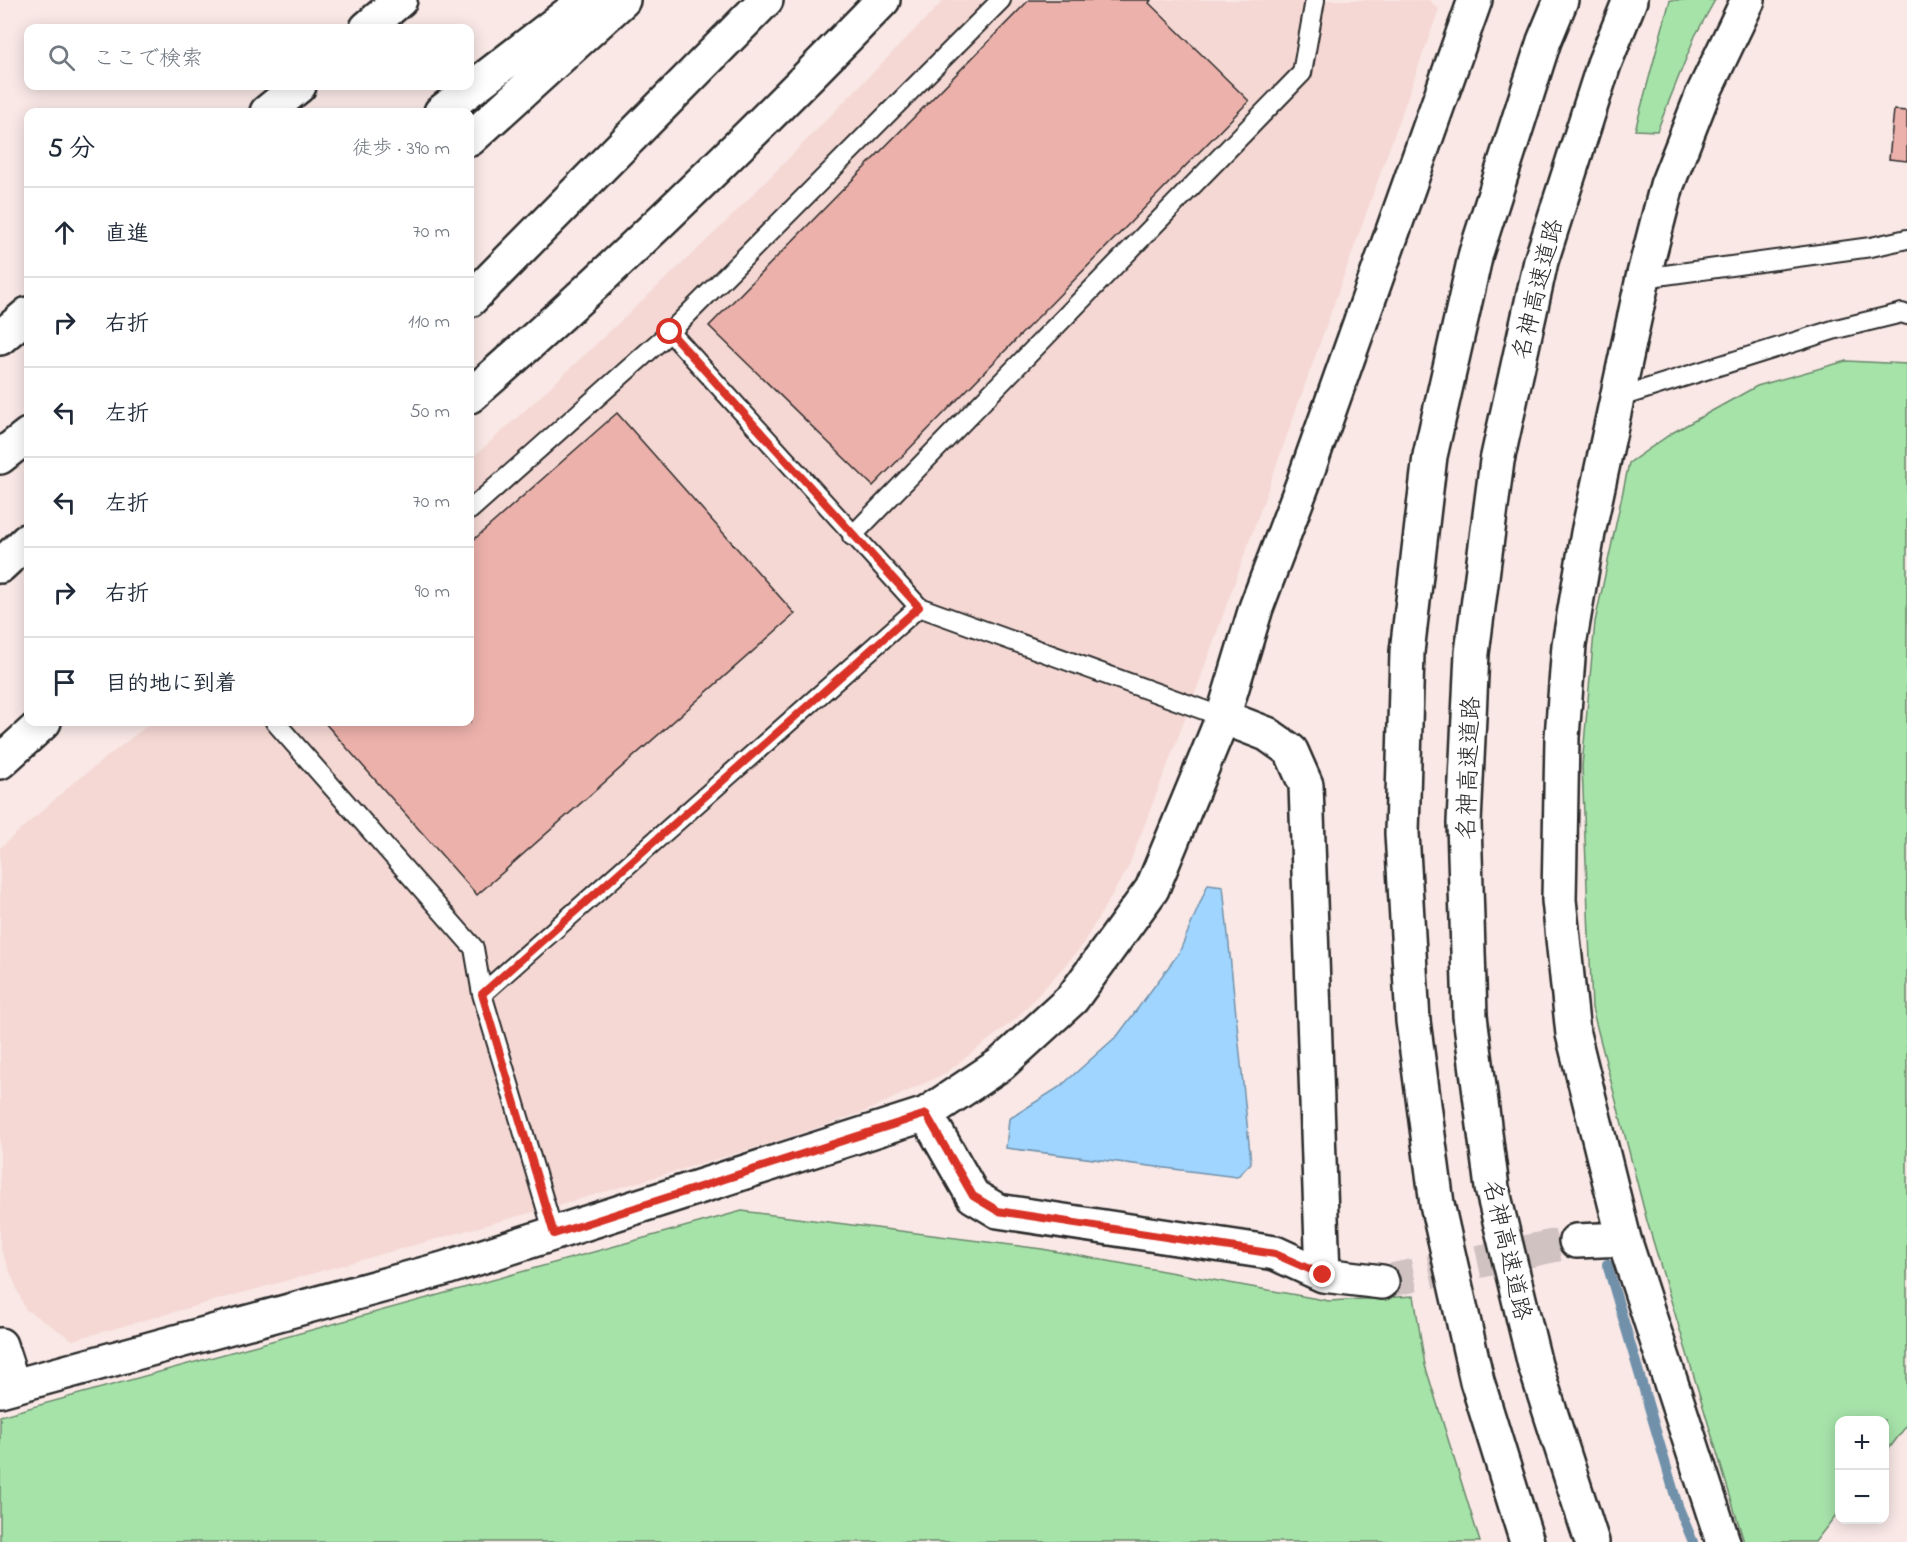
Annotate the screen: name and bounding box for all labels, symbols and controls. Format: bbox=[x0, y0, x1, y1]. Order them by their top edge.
search box bbox=[24, 24, 474, 90]
icon: search bbox=[45, 41, 78, 74]
text: ここで検索 bbox=[93, 44, 203, 76]
text: 5 分 bbox=[48, 131, 95, 169]
text: 徒歩 · 390 m bbox=[352, 135, 450, 164]
icon: ahead bbox=[48, 216, 81, 249]
street label: 名神高速道路 bbox=[1505, 216, 1574, 364]
text: 70 m bbox=[413, 218, 450, 247]
text: 直進 bbox=[105, 219, 149, 251]
icon: right bbox=[48, 306, 81, 339]
text: 110 m bbox=[408, 308, 450, 337]
text: 右折 bbox=[105, 309, 149, 341]
route start bbox=[656, 318, 682, 344]
icon: left bbox=[48, 396, 81, 429]
text: 50 m bbox=[409, 398, 450, 427]
text: 左折 bbox=[105, 399, 149, 431]
icon: left bbox=[48, 486, 81, 519]
text: 70 m bbox=[413, 488, 450, 517]
text: 左折 bbox=[105, 489, 149, 521]
icon: right bbox=[48, 576, 81, 609]
text: 90 m bbox=[415, 578, 450, 607]
text: 右折 bbox=[105, 579, 149, 611]
icon: arrive bbox=[48, 666, 81, 699]
text: 目的地に到着 bbox=[105, 669, 237, 701]
street label: 名神高速道路 bbox=[1450, 696, 1491, 841]
street label: 名神高速道路 bbox=[1472, 1176, 1539, 1325]
route end bbox=[1309, 1261, 1335, 1287]
map controls bbox=[1835, 1416, 1889, 1524]
button: + bbox=[1835, 1416, 1889, 1470]
button: − bbox=[1835, 1470, 1889, 1524]

